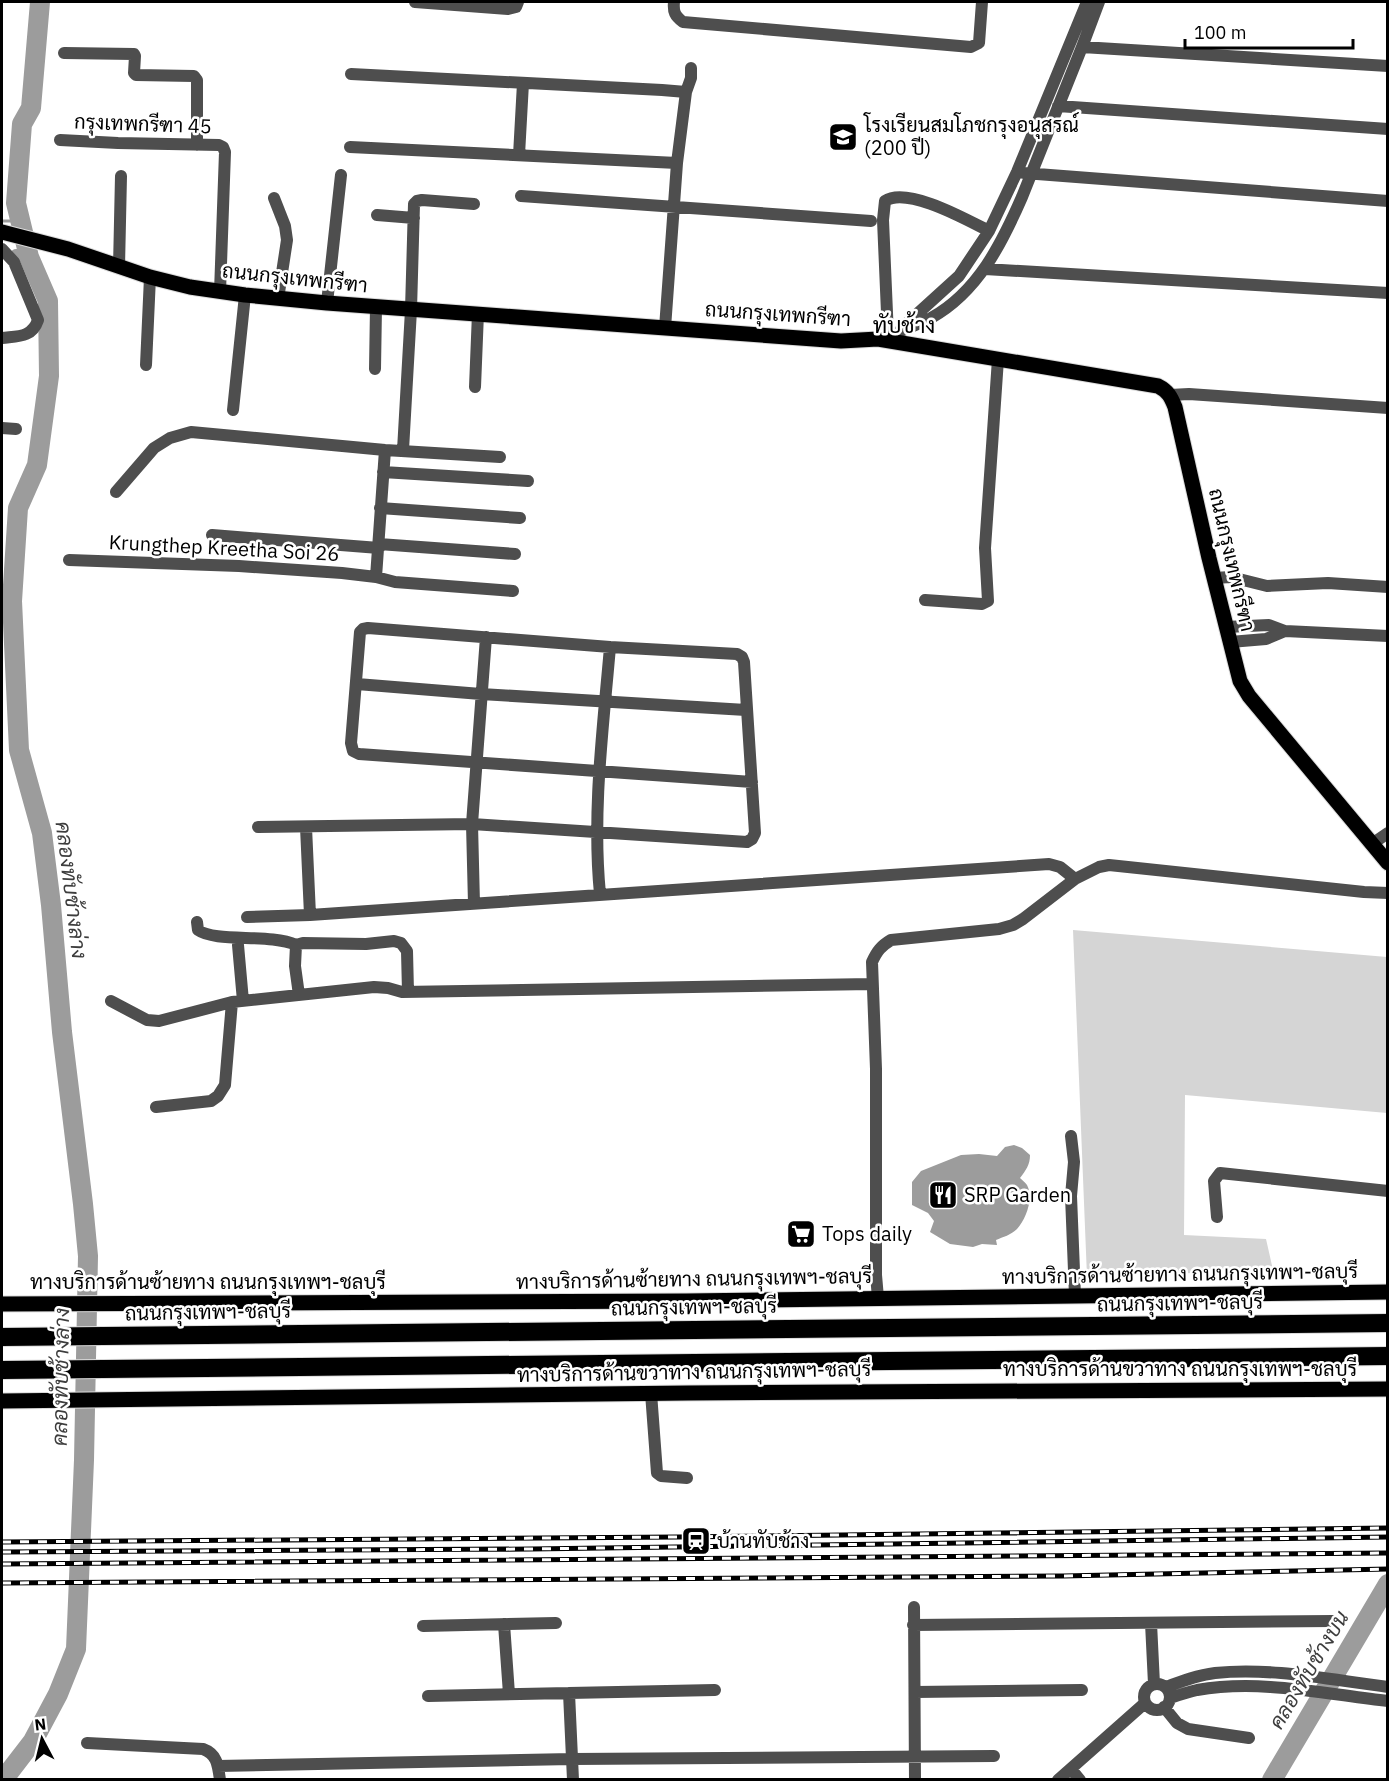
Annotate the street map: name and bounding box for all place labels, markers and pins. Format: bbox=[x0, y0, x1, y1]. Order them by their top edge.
place label: โรงเรียนสมโภชกรุงอนุสรณ์ (200 ปี) bbox=[863, 111, 1079, 161]
school or university icon: โรงเรียนสมโภชกรุงอนุสรณ์ (200 ปี) bbox=[827, 121, 859, 153]
restaurant icon: SRP Garden bbox=[927, 1179, 959, 1211]
place label: SRP Garden bbox=[964, 1181, 1071, 1208]
supermarket icon: Tops daily bbox=[785, 1218, 817, 1250]
place label: Tops daily bbox=[822, 1220, 912, 1247]
station icon: บ้านทับช้าง bbox=[680, 1525, 712, 1557]
place label: บ้านทับช้าง bbox=[717, 1527, 809, 1554]

